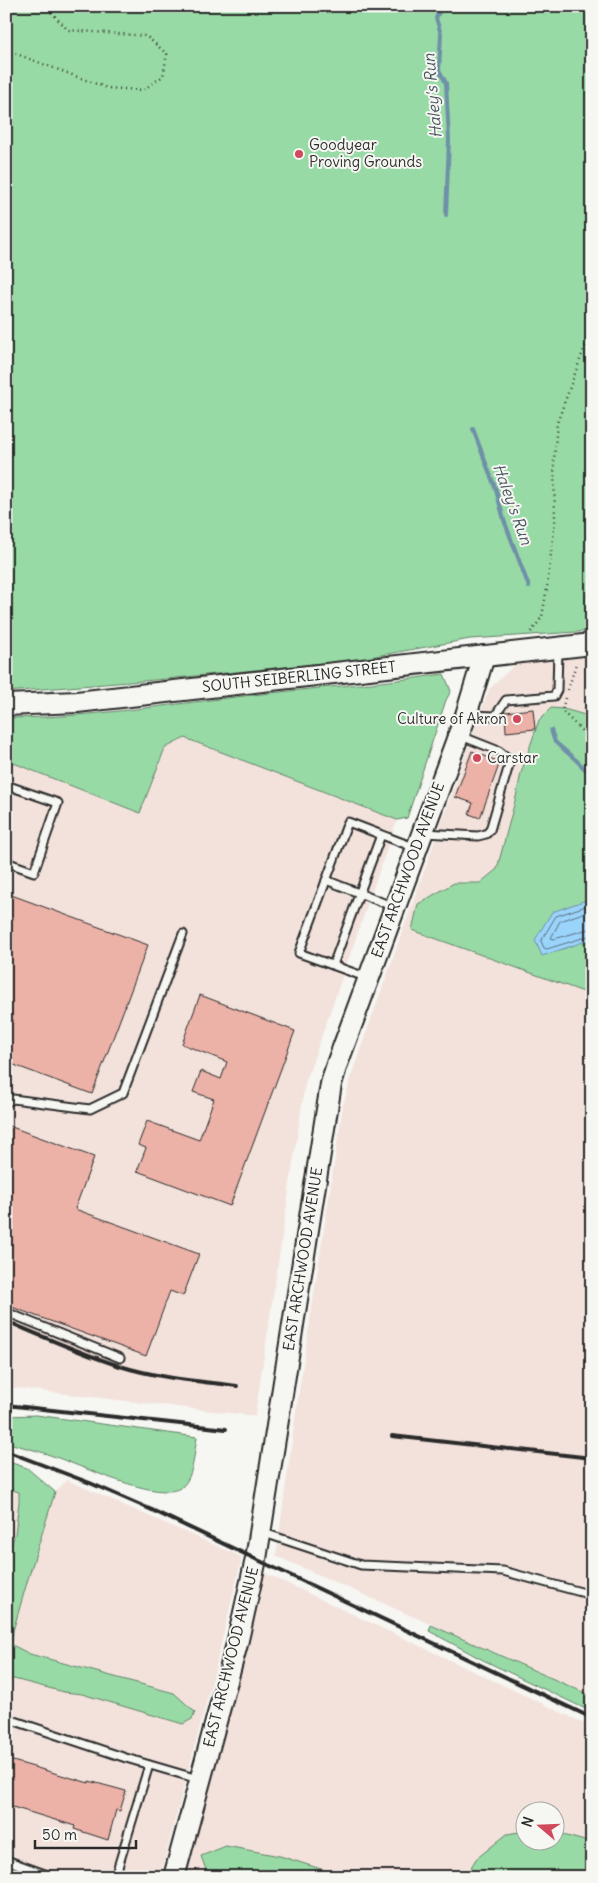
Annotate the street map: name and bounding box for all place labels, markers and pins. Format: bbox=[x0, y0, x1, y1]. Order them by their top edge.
place label: Goodyear Proving Grounds bbox=[309, 135, 422, 171]
marker: Goodyear Proving Grounds bbox=[293, 148, 305, 160]
place label: Culture of Akron bbox=[397, 709, 507, 728]
marker: Culture of Akron bbox=[511, 713, 523, 725]
place label: Carstar bbox=[487, 748, 538, 767]
marker: Carstar bbox=[471, 752, 483, 764]

